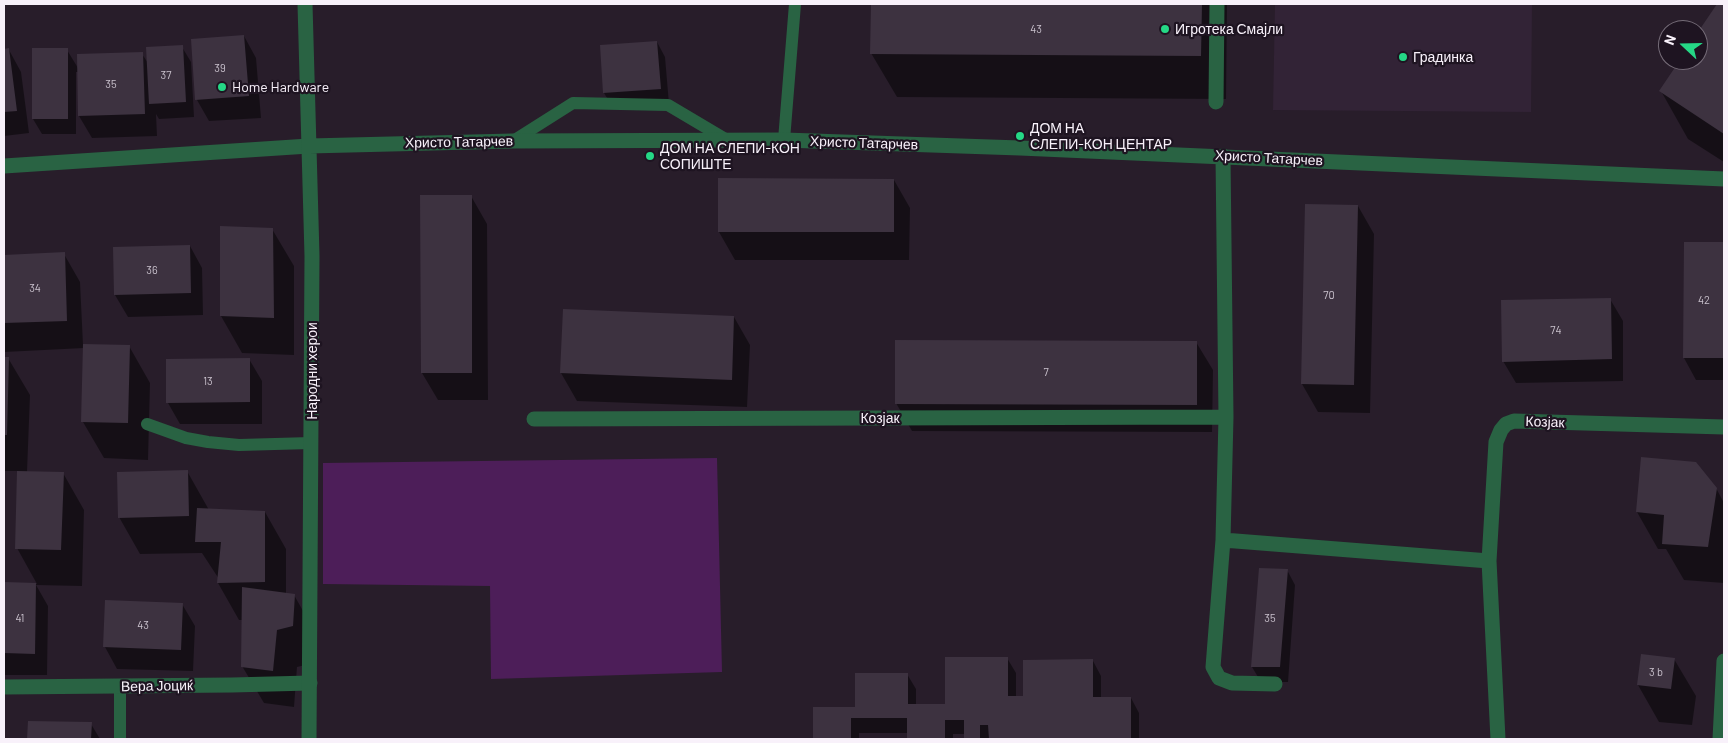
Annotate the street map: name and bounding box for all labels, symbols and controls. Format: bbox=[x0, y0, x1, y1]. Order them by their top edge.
north arrow bbox=[1658, 20, 1708, 70]
place label: Игротека Смајли bbox=[1175, 21, 1283, 37]
house number: 43 bbox=[1030, 22, 1042, 36]
marker: Игротека Смајли bbox=[1159, 23, 1171, 35]
text: N bbox=[1660, 32, 1679, 47]
place label: Градинка bbox=[1413, 49, 1473, 65]
marker: Градинка bbox=[1397, 51, 1409, 63]
house number: 39 bbox=[214, 61, 226, 75]
house number: 37 bbox=[161, 68, 171, 82]
house number: 35 bbox=[105, 77, 117, 91]
place label: Home Hardware bbox=[232, 79, 329, 95]
marker: Home Hardware bbox=[216, 81, 228, 93]
place label: ДОМ НА СЛЕПИ-КОН ЦЕНТАР bbox=[1030, 120, 1172, 152]
marker: ДОМ НА СЛЕПИ-КОН ЦЕНТАР bbox=[1014, 130, 1026, 142]
street label: Христо Татарчев bbox=[405, 133, 513, 151]
street label: Христо Татарчев bbox=[810, 133, 918, 153]
place label: ДОМ НА СЛЕПИ-КОН СОПИШТЕ bbox=[660, 140, 800, 172]
street label: Христо Татарчев bbox=[1215, 147, 1323, 169]
marker: ДОМ НА СЛЕПИ-КОН СОПИШТЕ bbox=[644, 150, 656, 162]
house number: 36 bbox=[146, 263, 158, 277]
house number: 34 bbox=[29, 281, 41, 295]
house number: 70 bbox=[1323, 288, 1335, 302]
house number: 42 bbox=[1698, 293, 1710, 307]
street label: Народни херои bbox=[304, 322, 320, 420]
house number: 74 bbox=[1550, 323, 1562, 337]
house number: 7 bbox=[1043, 365, 1049, 379]
house number: 13 bbox=[203, 374, 213, 388]
street label: Козјак bbox=[860, 410, 900, 426]
street label: Козјак bbox=[1525, 413, 1565, 431]
house number: 41 bbox=[16, 611, 24, 625]
house number: 35 bbox=[1264, 611, 1276, 625]
house number: 43 bbox=[137, 618, 149, 632]
house number: 3 b bbox=[1649, 665, 1663, 679]
street label: Вера Јоциќ bbox=[121, 677, 193, 695]

